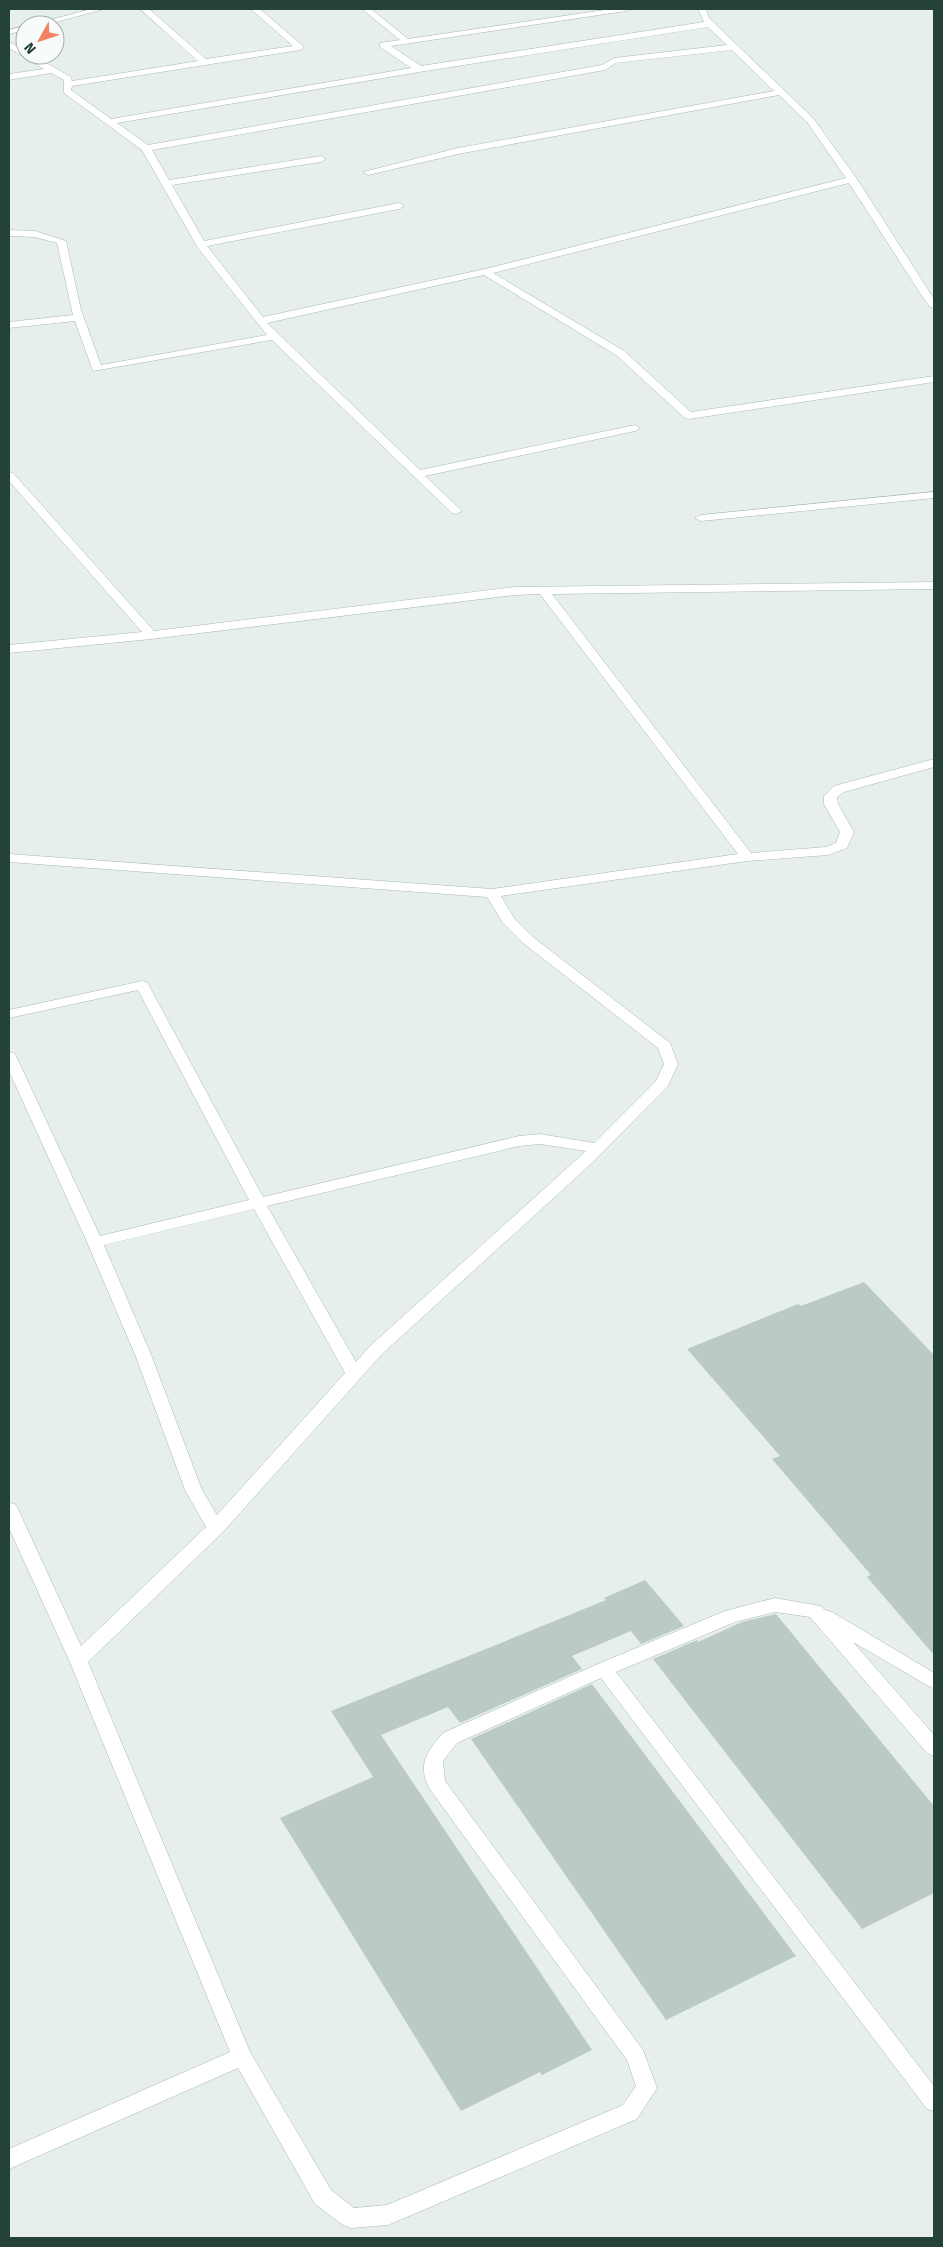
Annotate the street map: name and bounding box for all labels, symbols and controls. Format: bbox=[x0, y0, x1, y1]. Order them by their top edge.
north arrow bbox=[15, 15, 65, 65]
text: N bbox=[21, 39, 40, 57]

